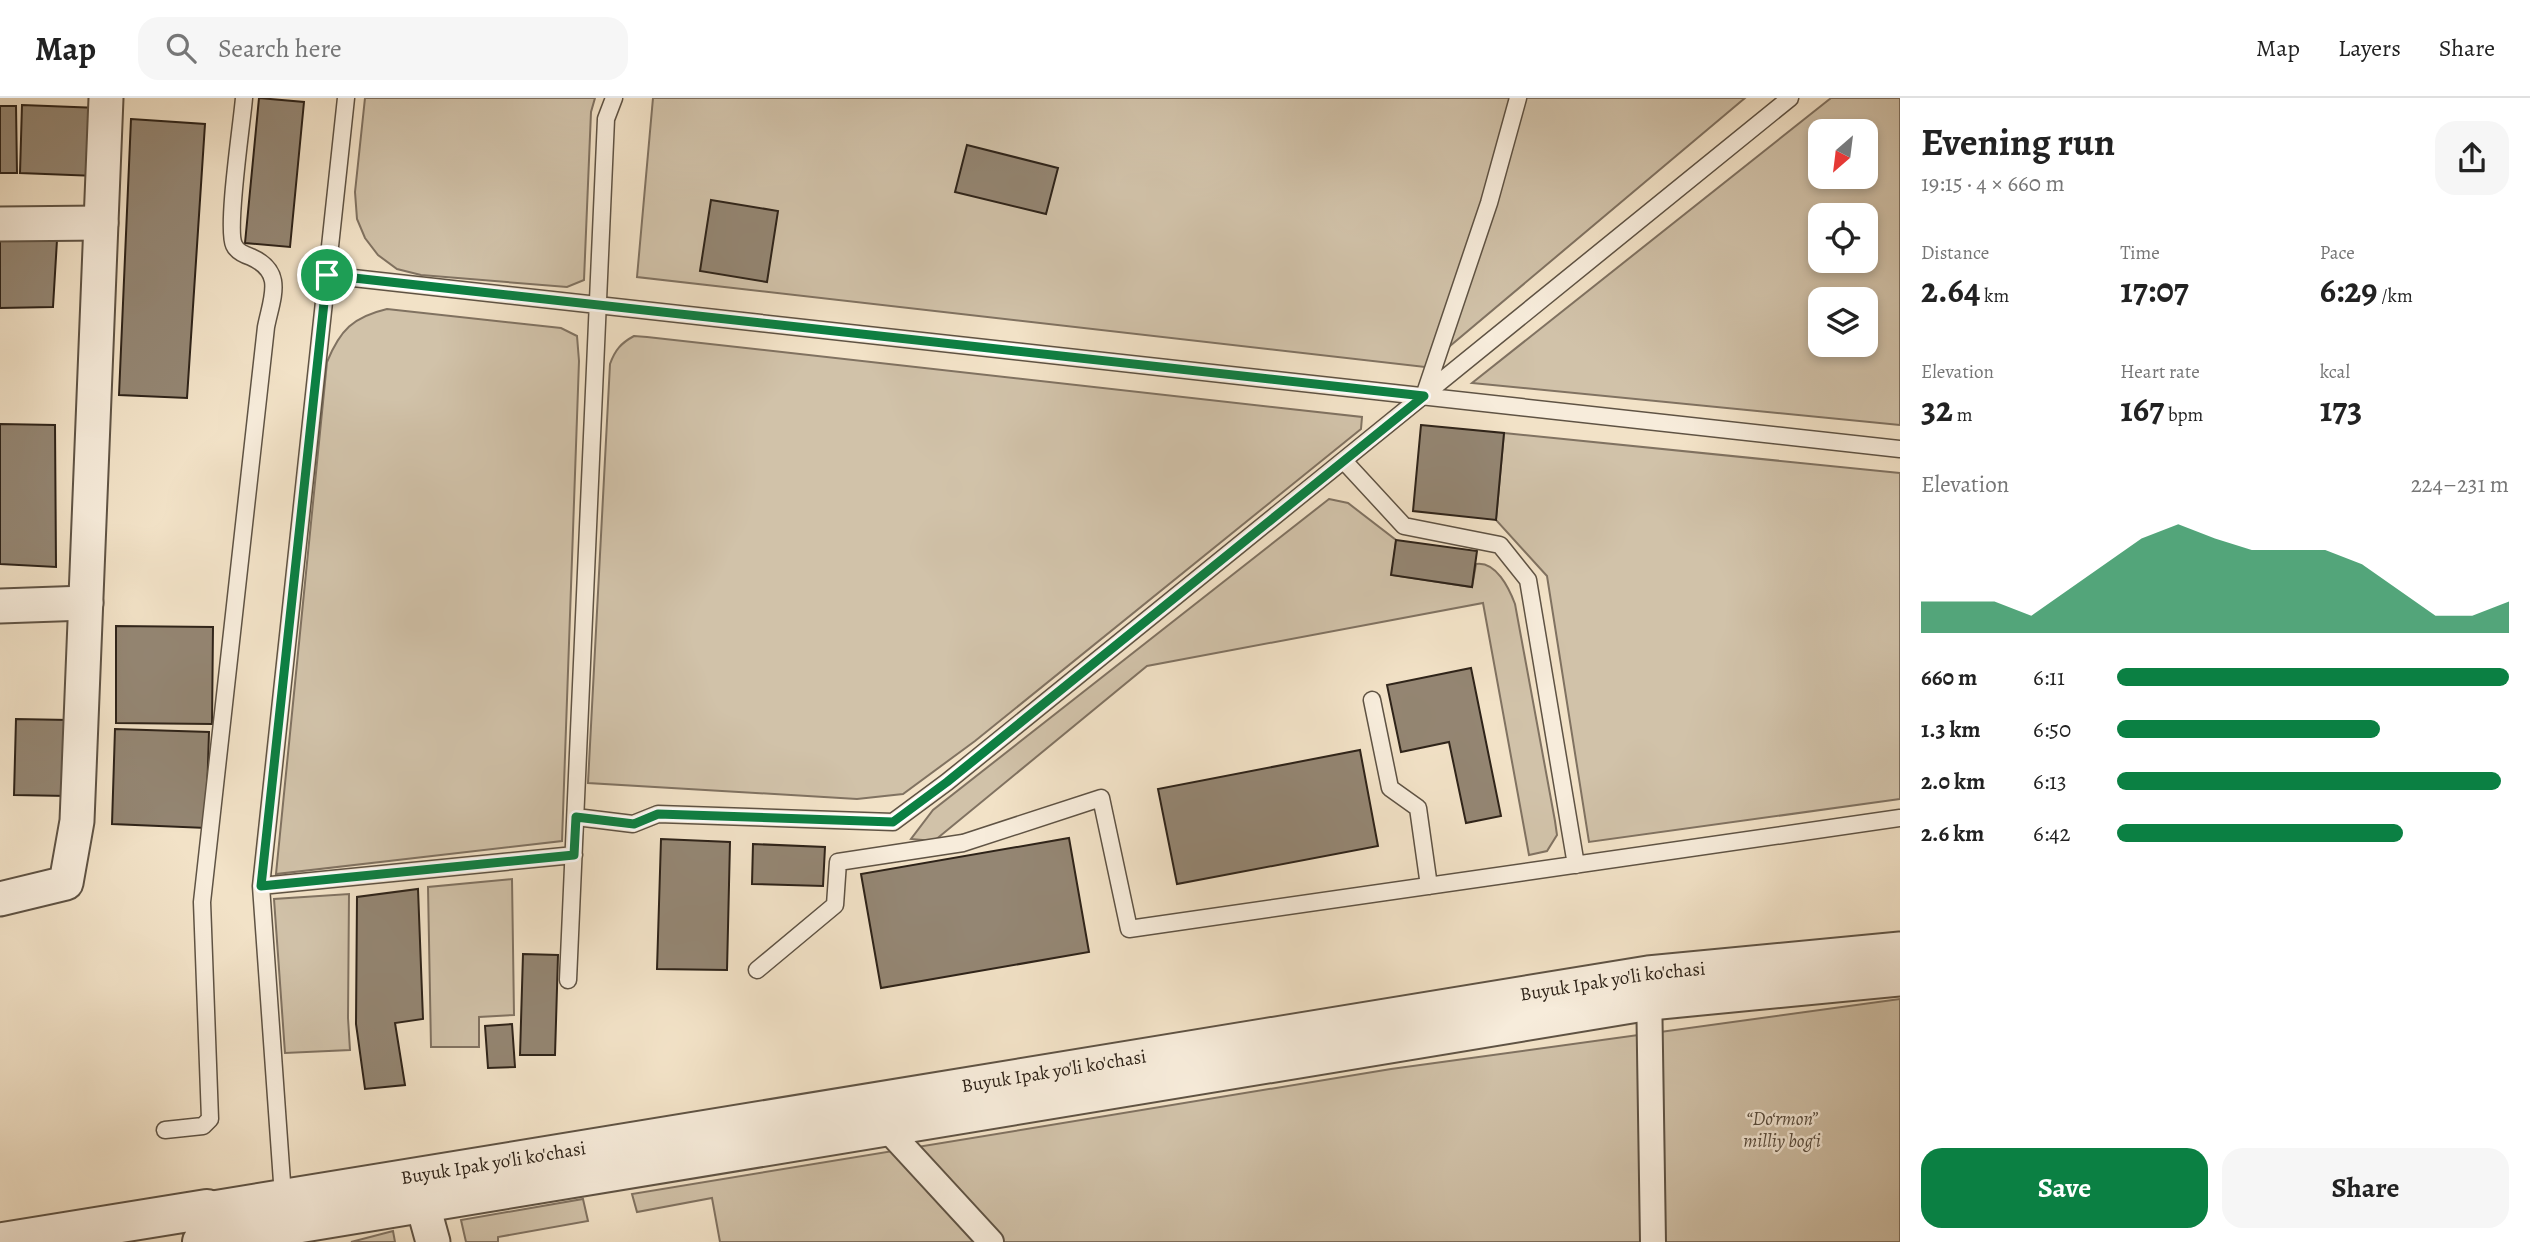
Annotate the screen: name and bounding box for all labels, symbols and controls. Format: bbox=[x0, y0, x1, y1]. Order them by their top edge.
search box bbox=[138, 17, 628, 80]
text: Map bbox=[35, 26, 96, 71]
icon: search bbox=[162, 29, 200, 67]
text: Search here bbox=[218, 31, 342, 66]
text: Map bbox=[2256, 32, 2300, 64]
text: Layers bbox=[2338, 32, 2401, 64]
text: Share bbox=[2439, 32, 2495, 64]
text: Evening run bbox=[1921, 116, 2115, 168]
north arrow bbox=[1808, 119, 1878, 189]
map controls bbox=[1808, 119, 1878, 357]
button: share bbox=[2435, 121, 2509, 195]
text: 19:15 · 4 × 660 m bbox=[1921, 168, 2065, 199]
button: locate bbox=[1808, 203, 1878, 273]
text: Distance bbox=[1921, 240, 1989, 266]
text: Time bbox=[2120, 240, 2160, 266]
text: Pace bbox=[2320, 240, 2355, 266]
pin bbox=[297, 245, 357, 305]
icon: arrive bbox=[308, 256, 346, 294]
text: 2.64 bbox=[1921, 266, 1980, 314]
text: 17:07 bbox=[2120, 266, 2189, 314]
text: 6:29 bbox=[2320, 266, 2377, 314]
text: km bbox=[1980, 283, 2009, 309]
text: /km bbox=[2377, 283, 2413, 309]
button: layers bbox=[1808, 287, 1878, 357]
text: Elevation bbox=[1921, 359, 1994, 385]
text: Heart rate bbox=[2120, 359, 2200, 385]
text: kcal bbox=[2320, 359, 2350, 385]
text: 32 bbox=[1921, 385, 1953, 433]
text: 167 bbox=[2120, 385, 2164, 433]
text: 173 bbox=[2320, 385, 2362, 433]
text: m bbox=[1953, 402, 1973, 428]
text: bpm bbox=[2164, 402, 2203, 428]
text: Elevation bbox=[1921, 469, 2009, 500]
text: 224–231 m bbox=[2411, 469, 2509, 500]
text: 660 m bbox=[1921, 662, 1977, 693]
text: 6:11 bbox=[2033, 662, 2065, 693]
text: 1.3 km bbox=[1921, 714, 1981, 745]
text: 6:50 bbox=[2033, 714, 2071, 745]
text: 2.0 km bbox=[1921, 766, 1985, 797]
text: 6:13 bbox=[2033, 766, 2067, 797]
text: 2.6 km bbox=[1921, 818, 1984, 849]
text: 6:42 bbox=[2033, 818, 2070, 849]
street label: Buyuk Ipak yo'li ko'chasi bbox=[1518, 956, 1706, 1008]
street label: Buyuk Ipak yo'li ko'chasi bbox=[959, 1043, 1148, 1099]
park label: “Do‘rmon” milliy bog‘i bbox=[1743, 1106, 1821, 1154]
street label: Buyuk Ipak yo'li ko'chasi bbox=[399, 1135, 588, 1191]
button: Save bbox=[1921, 1148, 2208, 1228]
button: Share bbox=[2222, 1148, 2509, 1228]

